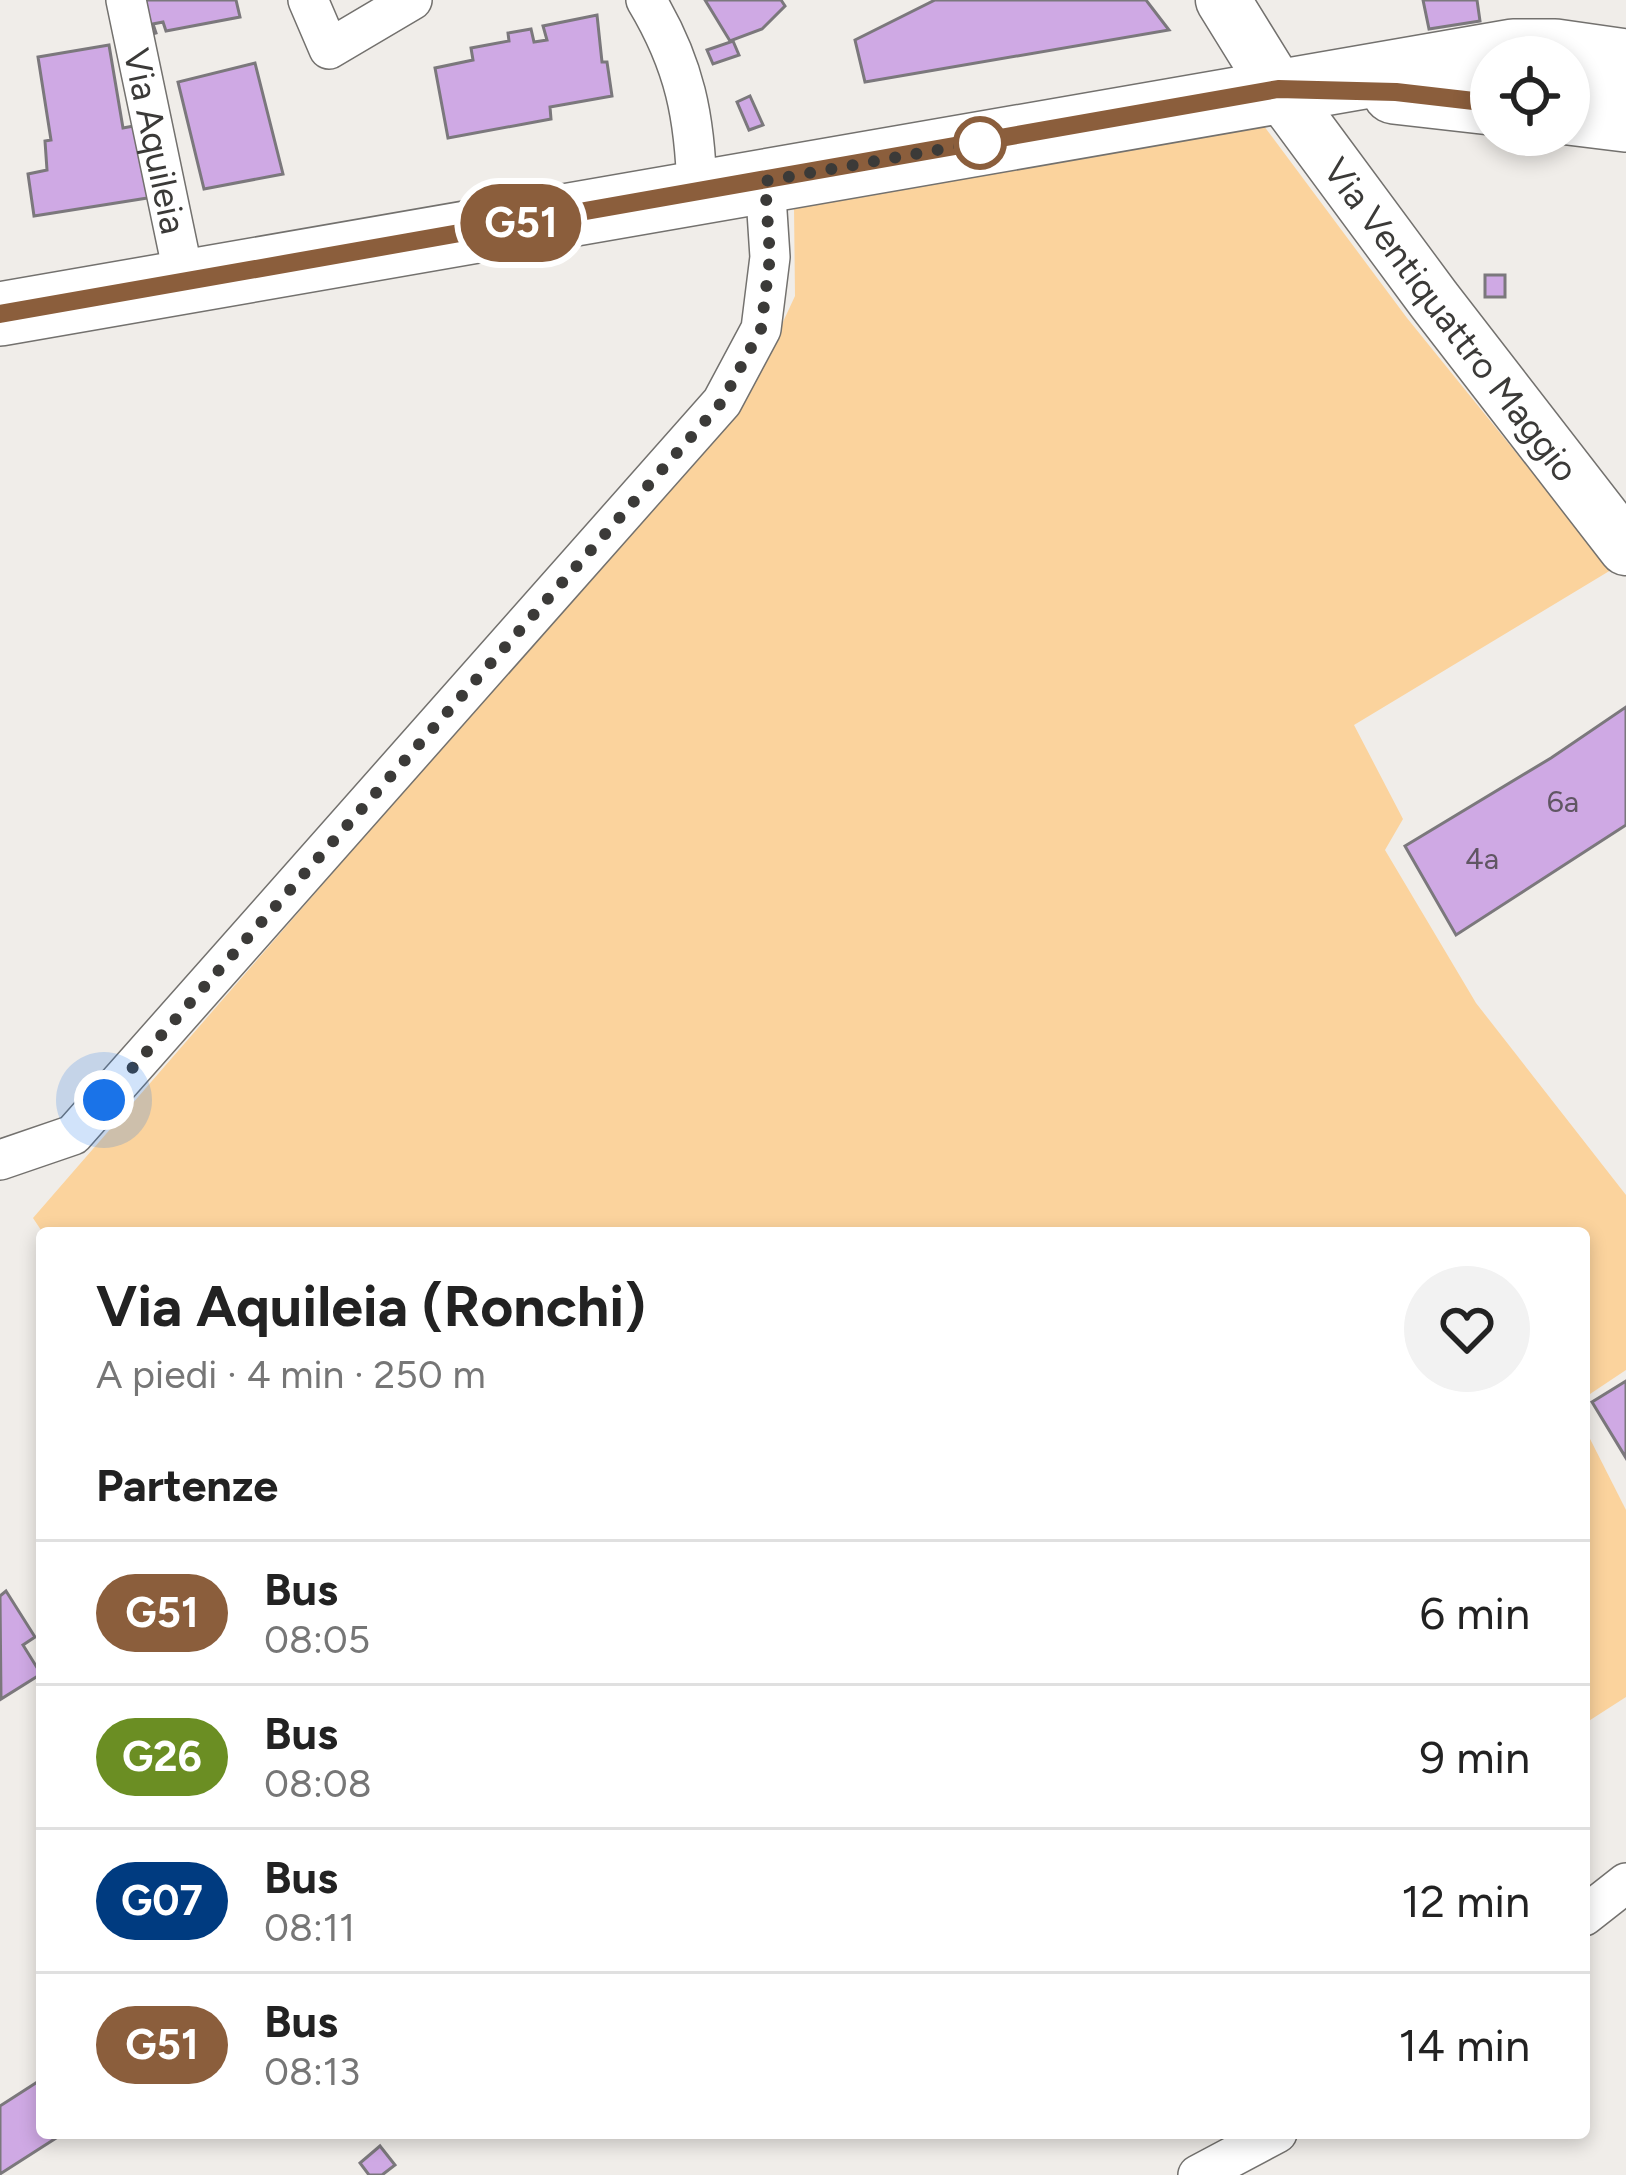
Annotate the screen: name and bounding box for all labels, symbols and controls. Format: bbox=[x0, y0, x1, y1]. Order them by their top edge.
map controls bbox=[1470, 36, 1590, 156]
button: locate bbox=[1470, 36, 1590, 156]
street label: Via Aquileia bbox=[115, 44, 195, 238]
unlabelled marker bbox=[955, 118, 1005, 168]
street label: Via Ventiquattro Maggio bbox=[1314, 150, 1587, 490]
line badge: G51 bbox=[452, 184, 590, 262]
text: G51 bbox=[484, 197, 558, 248]
house number: 6a bbox=[1547, 783, 1579, 820]
house number: 4a bbox=[1465, 840, 1499, 877]
your location bbox=[74, 1070, 134, 1130]
button: heart bbox=[1404, 1266, 1530, 1392]
text: Via Aquileia (Ronchi) bbox=[96, 1272, 646, 1340]
text: A piedi · 4 min · 250 m bbox=[96, 1351, 486, 1398]
text: Partenze bbox=[96, 1458, 278, 1512]
text: Bus bbox=[264, 1562, 338, 1616]
text: 6 min bbox=[1420, 1586, 1530, 1640]
text: G51 bbox=[125, 1587, 199, 1638]
text: 08:05 bbox=[264, 1616, 370, 1663]
text: Bus bbox=[264, 1706, 338, 1760]
text: 9 min bbox=[1420, 1730, 1530, 1784]
text: G26 bbox=[122, 1731, 202, 1782]
text: 08:08 bbox=[264, 1760, 372, 1807]
text: Bus bbox=[264, 1850, 338, 1904]
text: 12 min bbox=[1401, 1874, 1530, 1928]
text: G07 bbox=[121, 1875, 203, 1926]
text: 08:11 bbox=[264, 1904, 355, 1951]
text: Bus bbox=[264, 1994, 338, 2048]
text: 14 min bbox=[1399, 2018, 1530, 2072]
text: G51 bbox=[125, 2019, 199, 2070]
text: 08:13 bbox=[264, 2048, 360, 2095]

